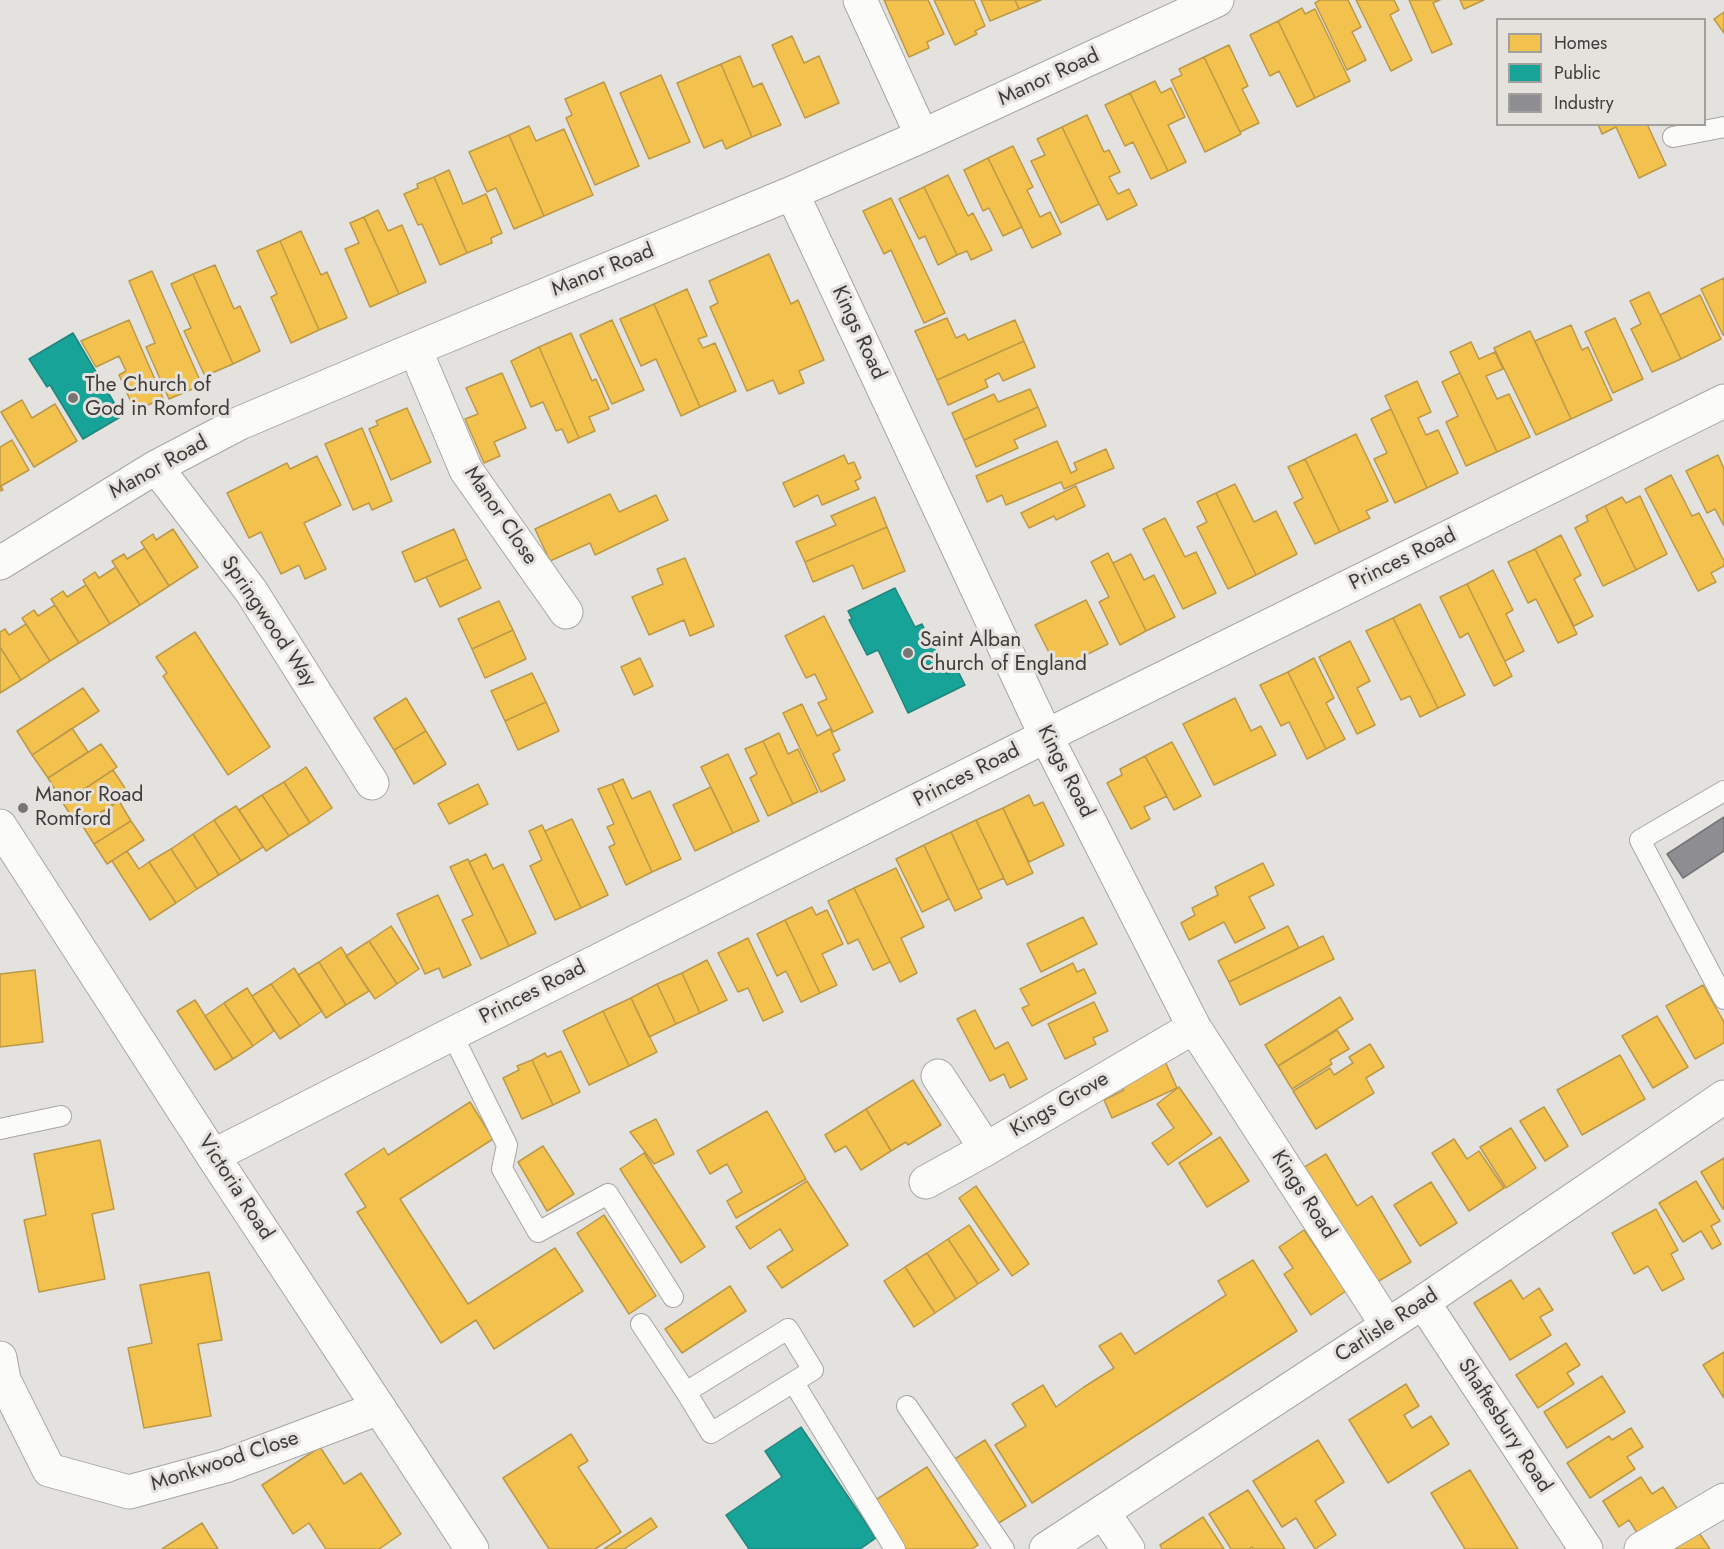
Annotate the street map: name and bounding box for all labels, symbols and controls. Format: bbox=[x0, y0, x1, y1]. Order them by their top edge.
legend bbox=[1496, 18, 1706, 126]
text: Homes bbox=[1554, 30, 1607, 56]
street label: Manor Road bbox=[995, 44, 1103, 112]
text: Public bbox=[1554, 60, 1601, 86]
text: Industry bbox=[1554, 90, 1614, 116]
street label: Manor Road bbox=[548, 239, 658, 303]
street label: Kings Road bbox=[825, 282, 891, 384]
place label: The Church of God in Romford bbox=[85, 373, 230, 423]
marker: The Church of God in Romford bbox=[66, 391, 80, 405]
street label: Manor Road bbox=[105, 431, 213, 505]
street label: Manor Close bbox=[458, 462, 542, 570]
street label: Princes Road bbox=[1345, 523, 1461, 597]
street label: Springwood Way bbox=[215, 552, 321, 692]
place label: Saint Alban Church of England bbox=[920, 628, 1087, 678]
marker: Saint Alban Church of England bbox=[901, 646, 915, 660]
street label: Kings Road bbox=[1031, 722, 1099, 822]
street label: Princes Road bbox=[910, 739, 1024, 813]
place label: Manor Road Romford bbox=[35, 783, 143, 833]
marker: Manor Road Romford bbox=[16, 801, 30, 815]
street label: Princes Road bbox=[476, 956, 590, 1030]
street label: Kings Grove bbox=[1006, 1067, 1114, 1143]
street label: Victoria Road bbox=[192, 1131, 278, 1245]
street label: Kings Road bbox=[1265, 1146, 1341, 1244]
street label: Carlisle Road bbox=[1331, 1283, 1443, 1369]
street label: Shaftesbury Road bbox=[1451, 1354, 1557, 1498]
street label: Monkwood Close bbox=[148, 1426, 302, 1498]

